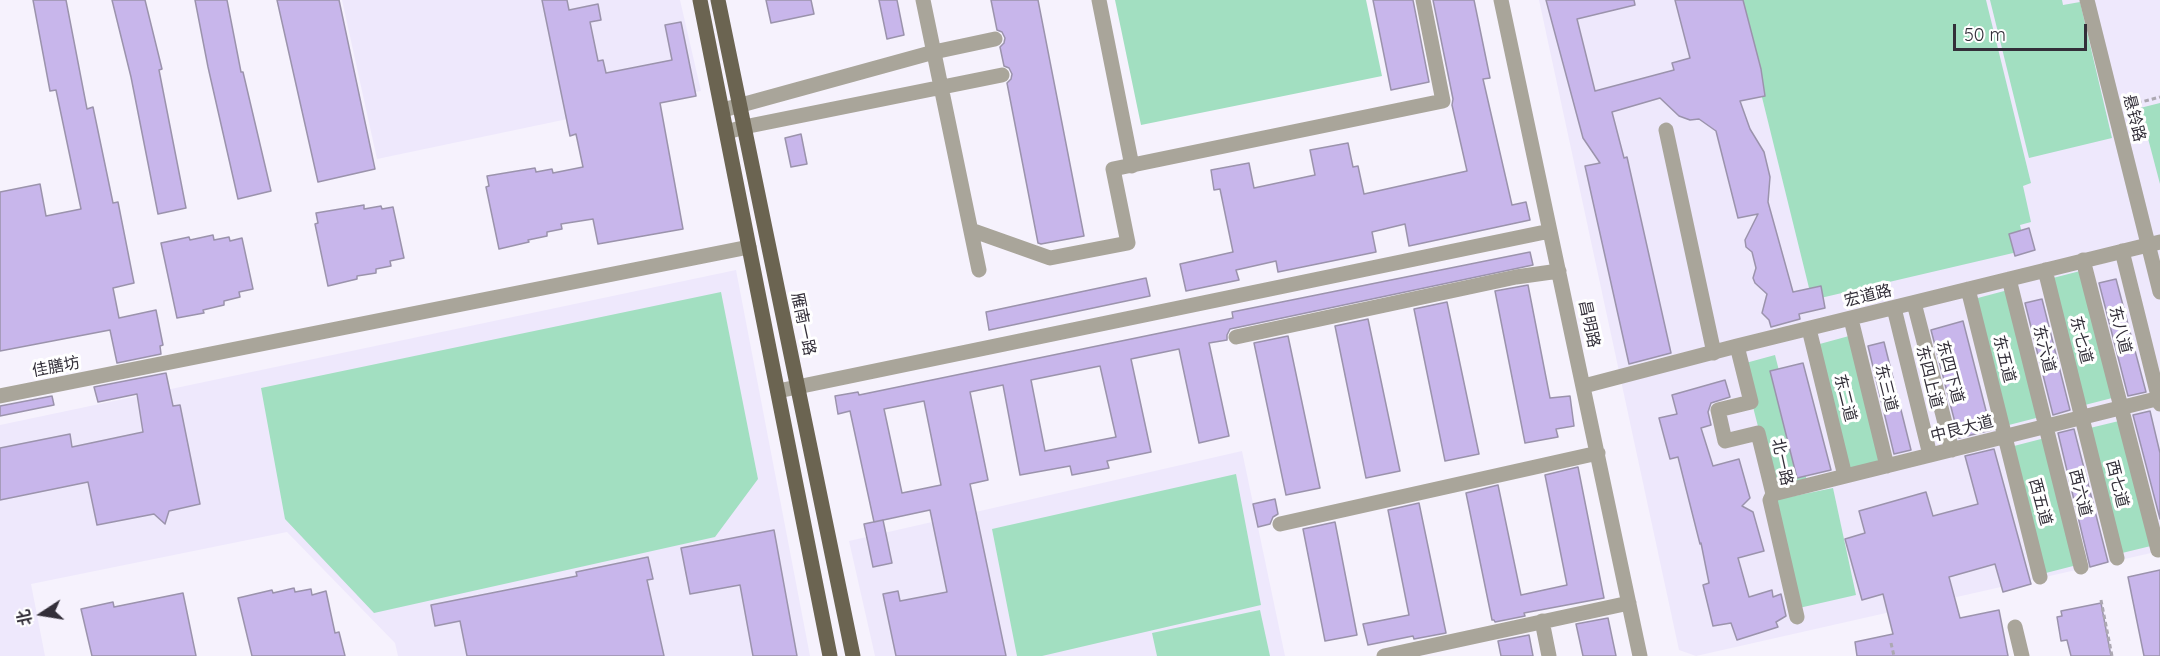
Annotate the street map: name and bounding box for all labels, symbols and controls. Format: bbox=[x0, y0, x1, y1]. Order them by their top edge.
scale bar bbox=[1956, 12, 2090, 50]
text: 50 m bbox=[1964, 23, 2006, 46]
street label: 悬铃路 bbox=[2119, 92, 2149, 144]
street label: 宏道路 bbox=[1842, 281, 1894, 311]
street label: 雁南一路 bbox=[787, 291, 819, 357]
street label: 昌明路 bbox=[1575, 299, 1603, 349]
street label: 东八道 bbox=[2105, 304, 2135, 356]
street label: 东七道 bbox=[2066, 314, 2096, 366]
street label: 东六道 bbox=[2029, 323, 2059, 375]
street label: 东五道 bbox=[1989, 333, 2019, 385]
street label: 东四下道 bbox=[1932, 339, 1968, 405]
street label: 东四上道 bbox=[1912, 344, 1946, 410]
street label: 佳膳坊 bbox=[31, 353, 81, 381]
street label: 东三道 bbox=[1871, 362, 1901, 414]
street label: 东二道 bbox=[1830, 372, 1860, 424]
street label: 中艮大道 bbox=[1929, 412, 1995, 446]
street label: 北一路 bbox=[1768, 437, 1796, 487]
street label: 西七道 bbox=[2102, 458, 2132, 510]
street label: 西六道 bbox=[2065, 467, 2095, 519]
street label: 西五道 bbox=[2025, 476, 2055, 528]
north arrow bbox=[12, 584, 72, 644]
text: 北 bbox=[13, 608, 36, 628]

